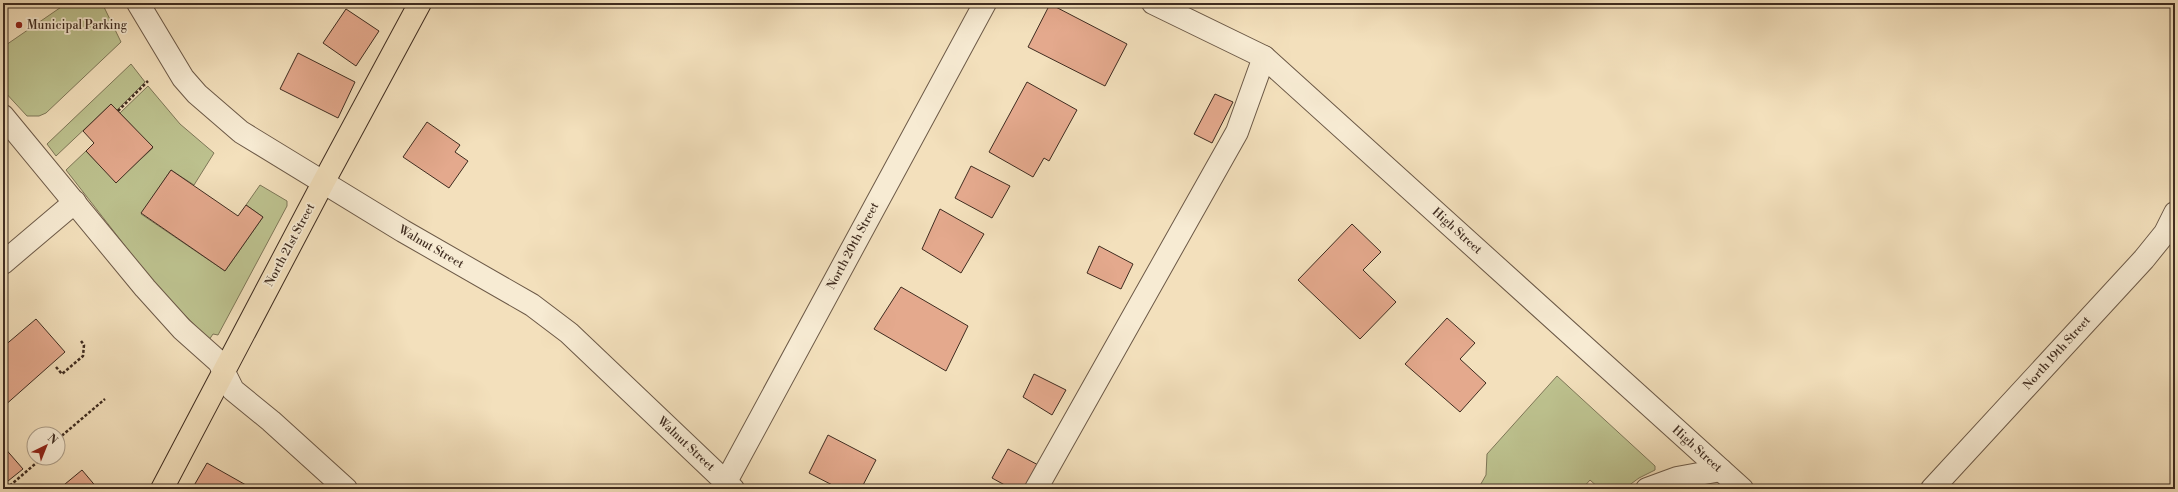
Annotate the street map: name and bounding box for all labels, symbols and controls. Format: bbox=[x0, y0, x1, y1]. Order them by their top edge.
place label: Municipal Parking bbox=[27, 18, 128, 33]
marker: Municipal Parking bbox=[14, 20, 24, 30]
street label: North 20th Street bbox=[824, 199, 883, 292]
street label: North 21st Street bbox=[262, 200, 319, 289]
street label: High Street bbox=[1429, 205, 1486, 258]
street label: Walnut Street bbox=[395, 222, 467, 272]
street label: North 19th Street bbox=[2020, 313, 2094, 393]
street label: Walnut Street bbox=[653, 413, 718, 475]
street label: High Street bbox=[1669, 423, 1726, 476]
north arrow bbox=[26, 426, 66, 466]
text: N bbox=[44, 431, 60, 448]

